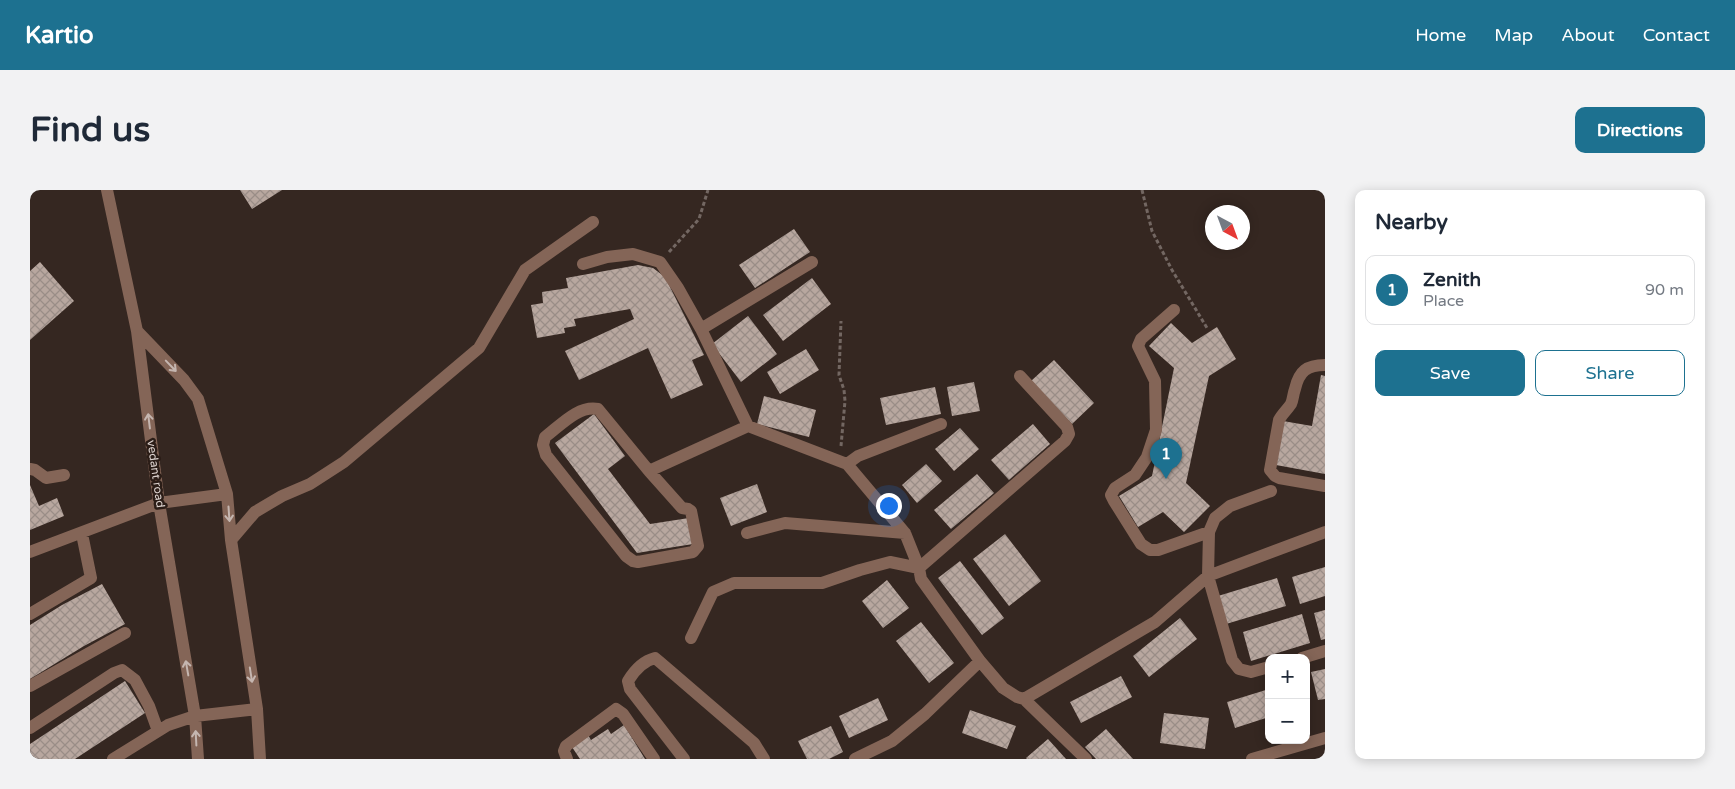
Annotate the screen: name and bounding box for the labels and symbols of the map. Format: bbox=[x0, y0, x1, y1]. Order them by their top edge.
north arrow bbox=[1205, 205, 1250, 250]
one-way arrow bbox=[165, 360, 177, 373]
one-way arrow bbox=[143, 413, 153, 429]
pin: 1 bbox=[1150, 438, 1182, 479]
street label: vedant road bbox=[144, 439, 168, 509]
your location bbox=[876, 493, 902, 519]
one-way arrow bbox=[224, 506, 233, 522]
one-way arrow bbox=[182, 660, 192, 676]
one-way arrow bbox=[247, 667, 257, 683]
one-way arrow bbox=[192, 730, 201, 746]

